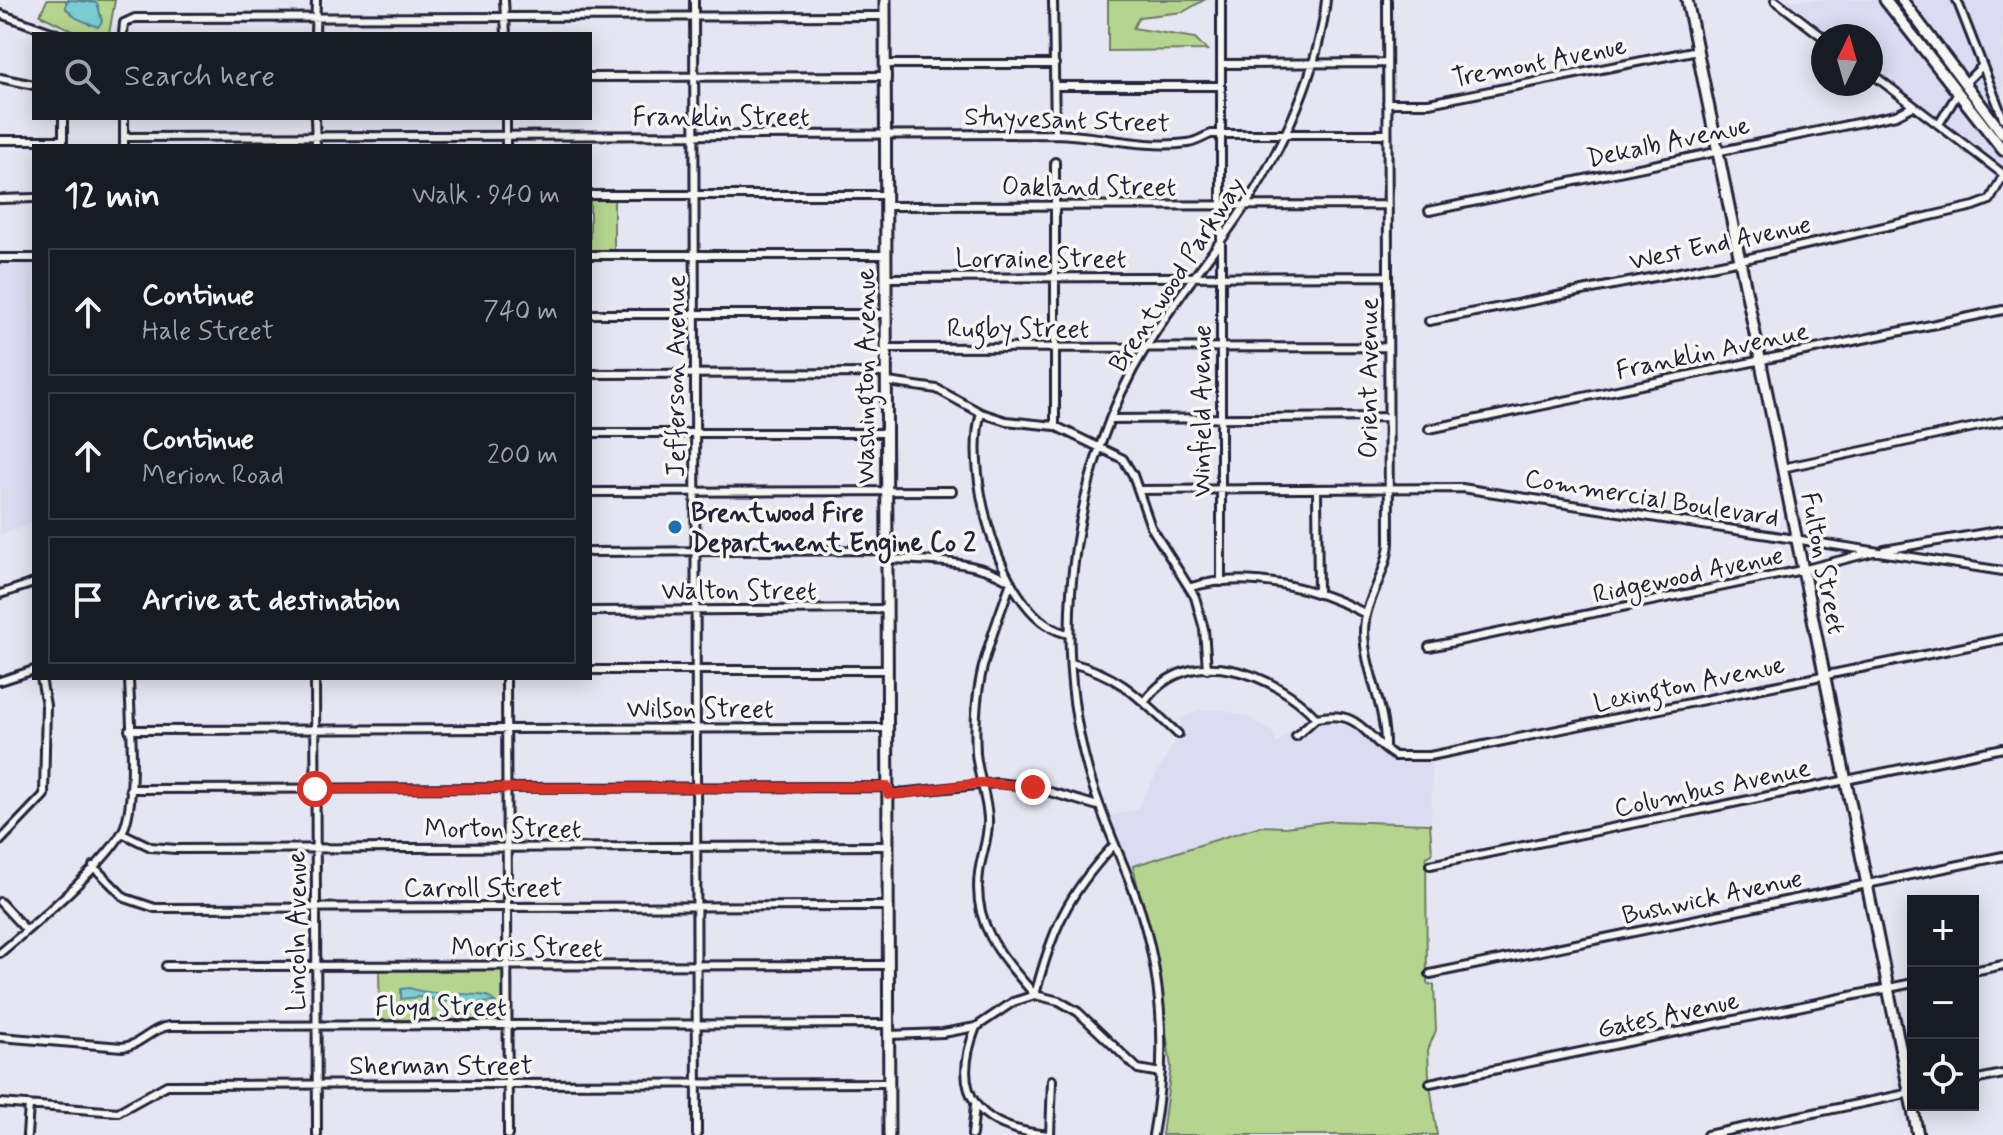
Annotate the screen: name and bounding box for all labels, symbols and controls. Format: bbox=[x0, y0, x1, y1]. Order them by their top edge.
north arrow bbox=[1811, 24, 1883, 96]
street label: Tremont Avenue bbox=[1449, 29, 1630, 97]
search box bbox=[32, 32, 592, 120]
icon: search bbox=[60, 54, 104, 98]
text: Search here bbox=[124, 57, 275, 96]
street label: Stuyvesant Street bbox=[964, 100, 1170, 142]
street label: Franklin Street bbox=[632, 101, 810, 135]
street label: Dekalb Avenue bbox=[1584, 109, 1753, 177]
street label: Oakland Street bbox=[1002, 171, 1176, 205]
street label: Brentwood Parkway bbox=[1102, 171, 1254, 379]
text: 12 min bbox=[64, 174, 160, 219]
text: Walk · 940 m bbox=[412, 179, 560, 213]
street label: West End Avenue bbox=[1626, 208, 1814, 280]
street label: Lorraine Street bbox=[956, 243, 1126, 277]
street label: Washington Avenue bbox=[850, 268, 887, 484]
street label: Jefferson Avenue bbox=[660, 274, 694, 477]
text: Continue bbox=[142, 276, 254, 315]
icon: ahead bbox=[66, 290, 110, 334]
text: 740 m bbox=[483, 295, 558, 329]
street label: Orient Avenue bbox=[1353, 297, 1387, 459]
street label: Rugby Street bbox=[947, 313, 1089, 350]
text: Hale Street bbox=[142, 315, 274, 349]
street label: Franklin Avenue bbox=[1613, 315, 1812, 389]
street label: Winfield Avenue bbox=[1186, 325, 1220, 497]
text: Continue bbox=[142, 420, 254, 459]
icon: ahead bbox=[66, 434, 110, 478]
text: 200 m bbox=[487, 439, 558, 473]
text: Merion Road bbox=[142, 459, 284, 493]
street label: Commercial Boulevard bbox=[1522, 462, 1781, 536]
street label: Fulton Street bbox=[1792, 489, 1852, 637]
place label: Brentwood Fire Department Engine Co 2 bbox=[691, 497, 976, 564]
marker: Brentwood Fire Department Engine Co 2 bbox=[666, 518, 684, 536]
street label: Ridgewood Avenue bbox=[1590, 539, 1787, 615]
street label: Walton Street bbox=[661, 575, 817, 609]
icon: arrive bbox=[66, 578, 110, 622]
text: Arrive at destination bbox=[142, 581, 400, 620]
street label: Lexington Avenue bbox=[1591, 648, 1789, 725]
street label: Wilson Street bbox=[626, 693, 774, 727]
street label: Columbus Avenue bbox=[1611, 752, 1814, 826]
route end bbox=[1015, 769, 1051, 805]
route start bbox=[297, 771, 333, 807]
street label: Morton Street bbox=[425, 813, 581, 847]
street label: Lincoln Avenue bbox=[281, 851, 315, 1011]
street label: Bushwick Avenue bbox=[1619, 862, 1806, 934]
street label: Carroll Street bbox=[404, 872, 562, 906]
map controls bbox=[1907, 895, 1979, 1111]
button: + bbox=[1907, 895, 1979, 967]
street label: Morris Street bbox=[451, 932, 603, 966]
button: − bbox=[1907, 967, 1979, 1039]
street label: Gates Avenue bbox=[1594, 984, 1743, 1048]
street label: Floyd Street bbox=[375, 991, 507, 1025]
button: locate bbox=[1907, 1039, 1979, 1111]
street label: Sherman Street bbox=[349, 1050, 533, 1084]

